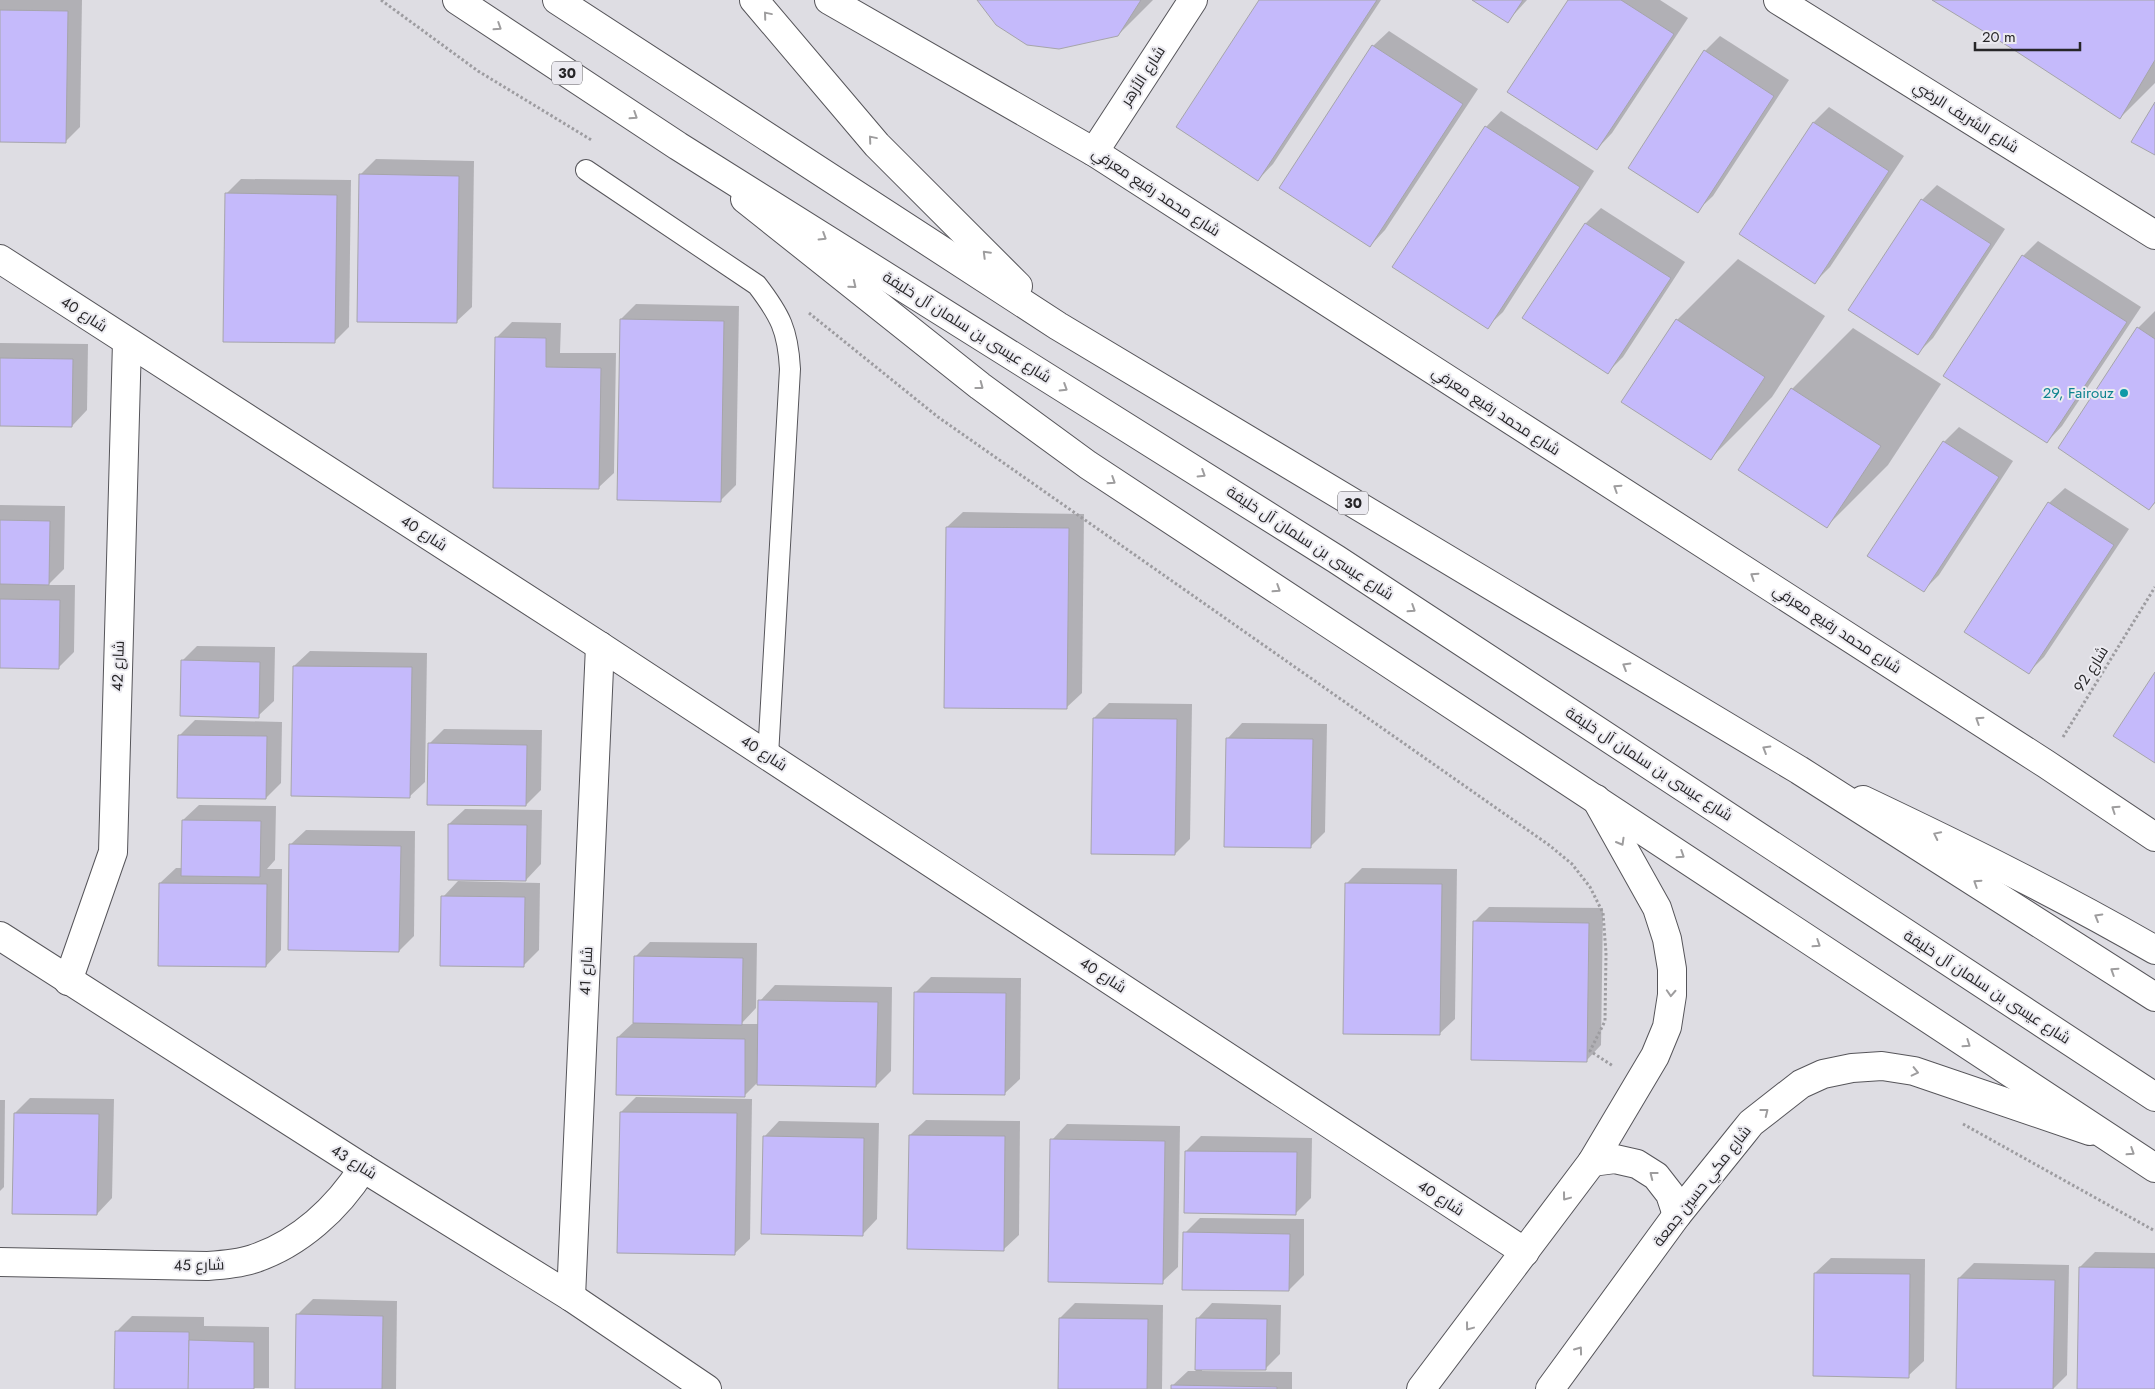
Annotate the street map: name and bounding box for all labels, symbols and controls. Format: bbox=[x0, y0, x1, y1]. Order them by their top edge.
one-way arrow bbox=[764, 12, 773, 21]
scale bar bbox=[1975, 20, 2080, 52]
one-way arrow bbox=[492, 21, 502, 30]
text: 20 m bbox=[1982, 26, 2016, 48]
street label: شارع الأزهر bbox=[1115, 42, 1171, 111]
road number: 30 bbox=[552, 62, 582, 84]
street label: شارع الشريف الرضي bbox=[1908, 76, 2023, 159]
one-way arrow bbox=[628, 110, 637, 120]
one-way arrow bbox=[869, 136, 877, 145]
street label: شارع محمد رفيع معرفي bbox=[1087, 142, 1225, 243]
one-way arrow bbox=[817, 230, 826, 240]
one-way arrow bbox=[983, 251, 992, 260]
street label: شارع عيسى بن سلمان آل خليفة bbox=[878, 266, 1056, 388]
one-way arrow bbox=[847, 279, 856, 287]
street label: شارع 40 bbox=[56, 291, 112, 337]
street label: شارع محمد رفيع معرفي bbox=[1427, 361, 1565, 462]
one-way arrow bbox=[974, 380, 984, 389]
one-way arrow bbox=[1059, 382, 1068, 391]
place label: 29, Fairouz bbox=[2043, 382, 2114, 404]
marker: 29, Fairouz bbox=[2118, 387, 2130, 399]
one-way arrow bbox=[1196, 468, 1205, 478]
one-way arrow bbox=[1106, 475, 1115, 484]
street label: شارع عيسى بن سلمان آل خليفة bbox=[1222, 481, 1398, 605]
one-way arrow bbox=[1613, 485, 1622, 494]
road number: 30 bbox=[1338, 492, 1368, 514]
street label: شارع 40 bbox=[396, 510, 452, 556]
one-way arrow bbox=[1750, 572, 1759, 582]
street label: شارع محمد رفيع معرفي bbox=[1768, 579, 1906, 680]
one-way arrow bbox=[1272, 583, 1281, 593]
one-way arrow bbox=[1407, 603, 1416, 612]
street label: شارع 42 bbox=[106, 640, 130, 692]
street label: شارع 92 bbox=[2068, 642, 2114, 696]
one-way arrow bbox=[1623, 662, 1632, 672]
street label: شارع عيسى بن سلمان آل خليفة bbox=[1561, 702, 1737, 826]
one-way arrow bbox=[1975, 717, 1984, 727]
street label: شارع 40 bbox=[736, 730, 792, 776]
one-way arrow bbox=[1762, 746, 1771, 756]
one-way arrow bbox=[2111, 806, 2120, 816]
one-way arrow bbox=[1933, 831, 1942, 842]
one-way arrow bbox=[1614, 836, 1624, 845]
one-way arrow bbox=[1675, 849, 1685, 858]
one-way arrow bbox=[1973, 880, 1983, 889]
one-way arrow bbox=[2094, 913, 2103, 923]
street label: شارع عيسى بن سلمان آل خليفة bbox=[1899, 925, 2075, 1049]
one-way arrow bbox=[1811, 938, 1820, 948]
street label: شارع 41 bbox=[574, 946, 598, 996]
street label: شارع 40 bbox=[1075, 952, 1131, 998]
one-way arrow bbox=[2110, 967, 2119, 977]
one-way arrow bbox=[1666, 989, 1677, 997]
one-way arrow bbox=[1961, 1038, 1971, 1047]
one-way arrow bbox=[1910, 1066, 1919, 1077]
one-way arrow bbox=[1759, 1109, 1769, 1118]
street label: شارع مكي حسين جمعة bbox=[1648, 1121, 1757, 1252]
street label: شارع 43 bbox=[327, 1139, 381, 1185]
one-way arrow bbox=[2126, 1146, 2135, 1156]
one-way arrow bbox=[1649, 1171, 1658, 1180]
street label: شارع 40 bbox=[1413, 1175, 1469, 1221]
one-way arrow bbox=[1564, 1191, 1572, 1200]
street label: شارع 45 bbox=[173, 1254, 225, 1276]
one-way arrow bbox=[1466, 1321, 1474, 1330]
one-way arrow bbox=[1573, 1346, 1582, 1356]

